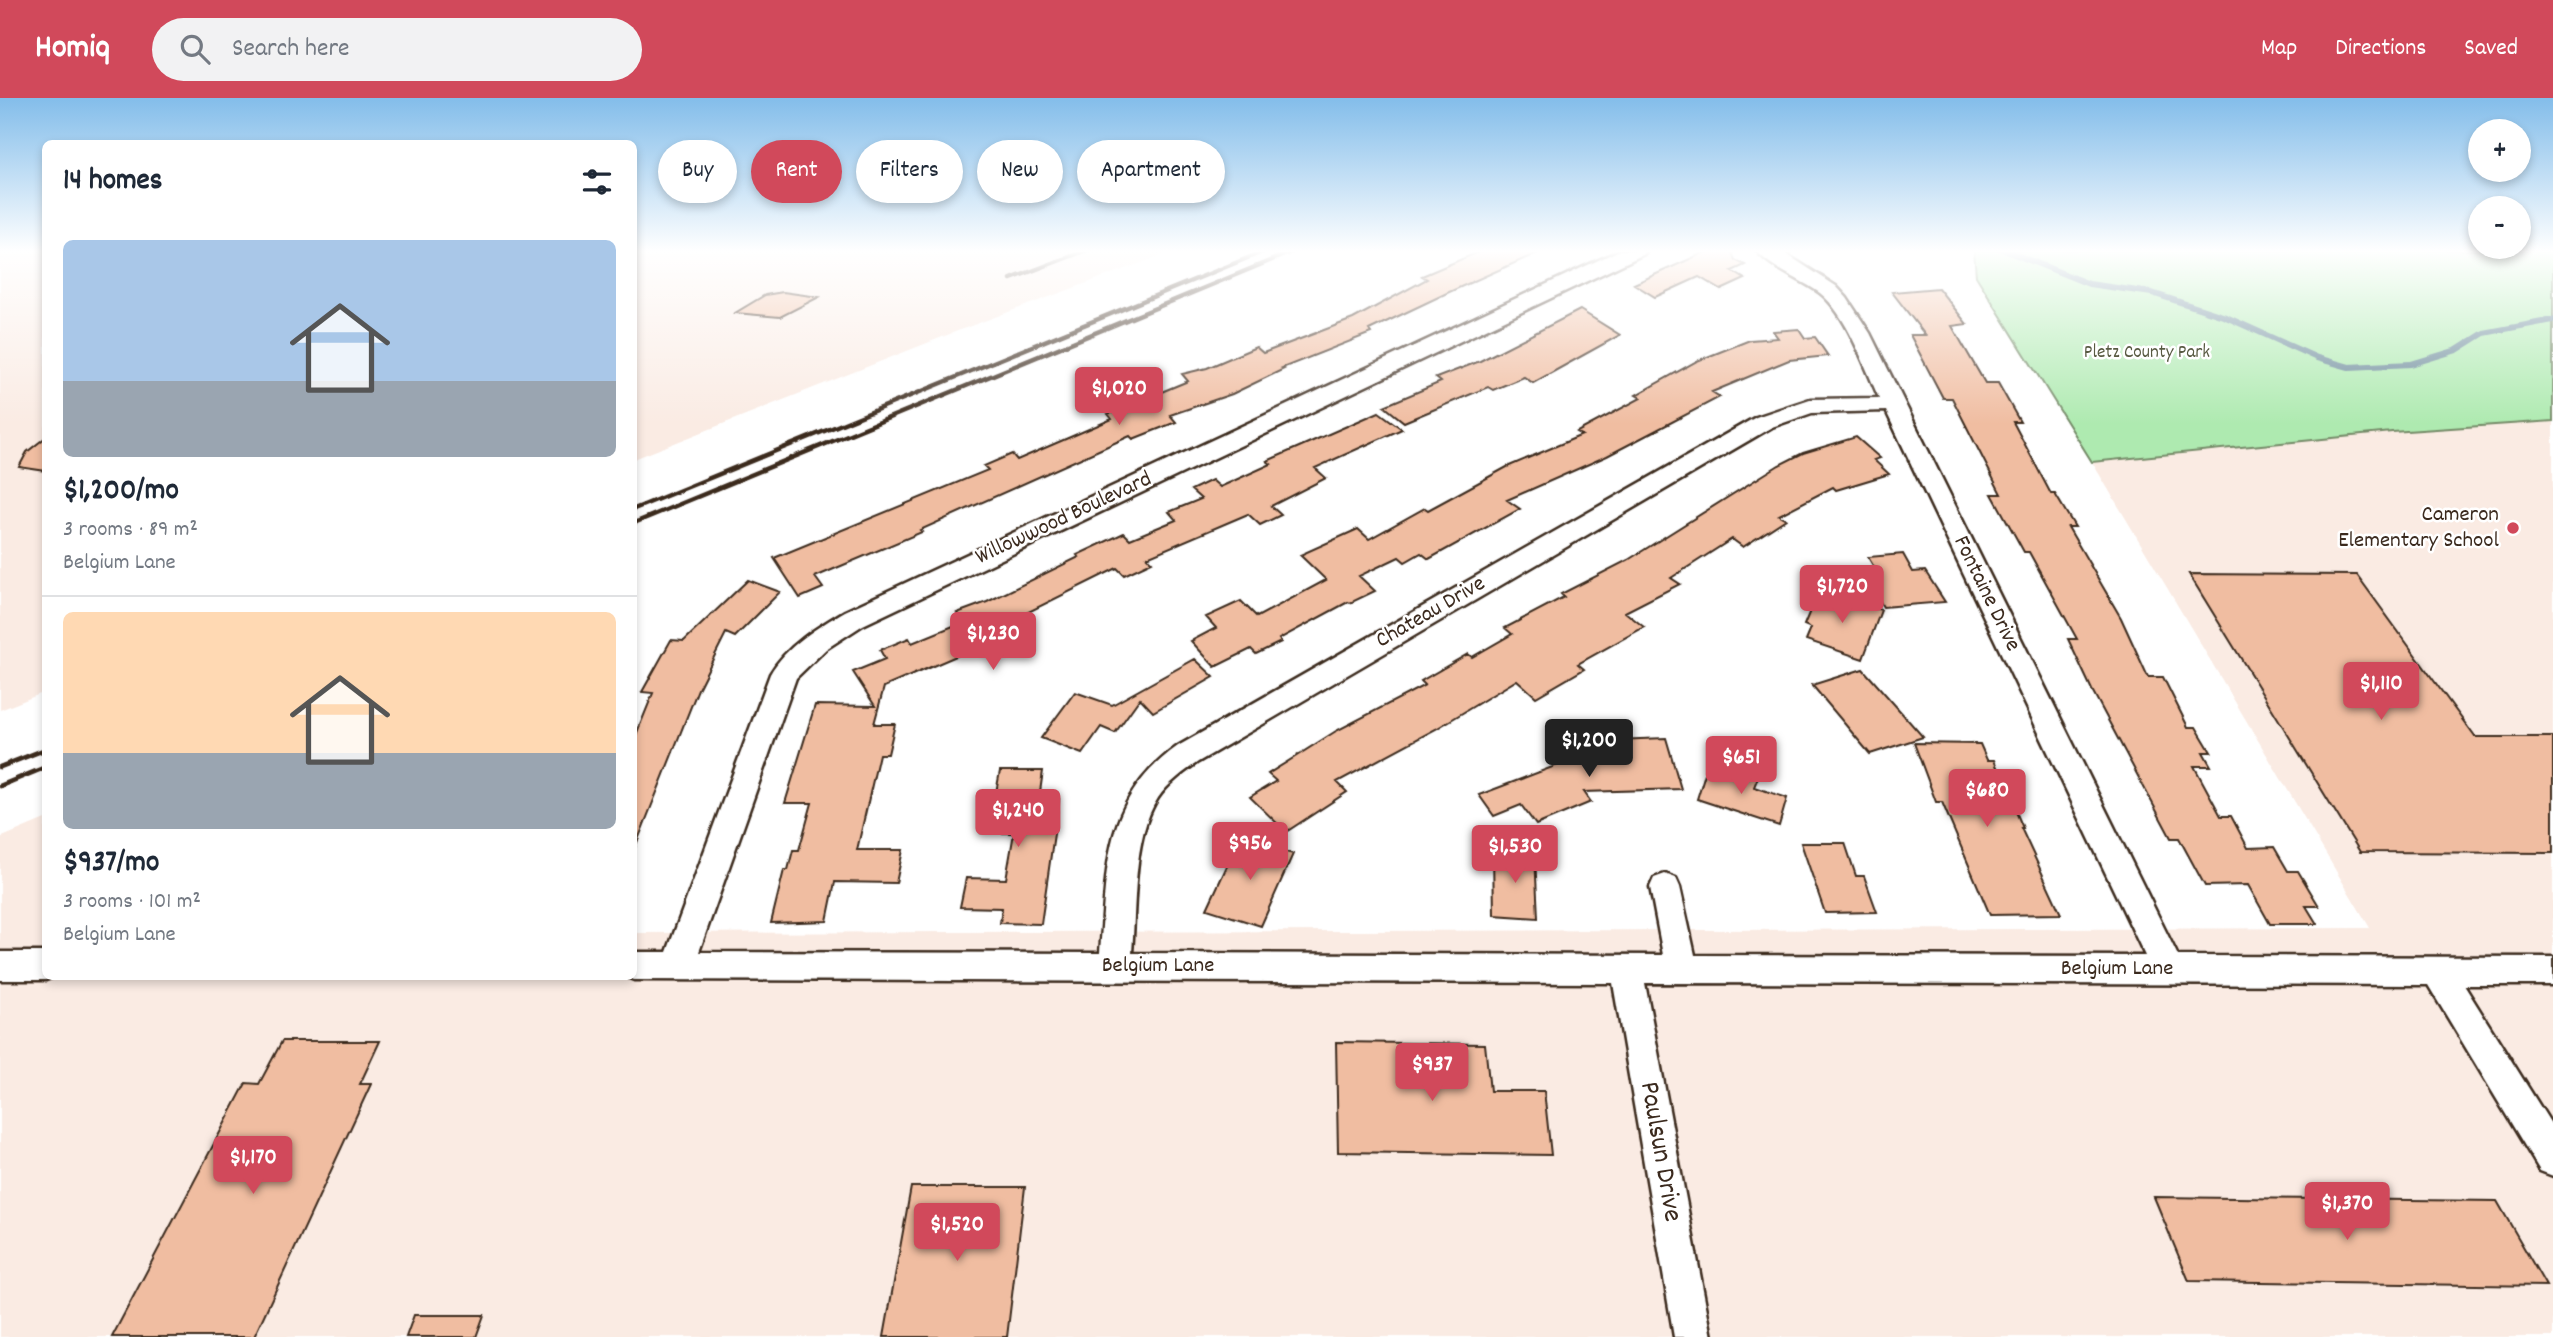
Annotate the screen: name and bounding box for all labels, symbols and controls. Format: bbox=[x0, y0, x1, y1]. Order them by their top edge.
search box bbox=[152, 18, 642, 81]
text: Homiq bbox=[35, 26, 110, 73]
icon: search bbox=[176, 30, 214, 68]
text: Search here bbox=[232, 31, 349, 68]
text: Map bbox=[2261, 32, 2297, 66]
text: Directions bbox=[2335, 32, 2426, 66]
text: Saved bbox=[2464, 32, 2518, 66]
map controls bbox=[2468, 119, 2531, 259]
button: + bbox=[2468, 119, 2531, 182]
chip: Buy bbox=[658, 140, 737, 203]
chip: Rent bbox=[751, 140, 842, 203]
chip: Filters bbox=[856, 140, 963, 203]
chip: New bbox=[977, 140, 1063, 203]
chip: Apartment bbox=[1077, 140, 1225, 203]
text: 14 homes bbox=[63, 161, 162, 204]
icon: filters bbox=[578, 163, 616, 201]
button: − bbox=[2468, 196, 2531, 259]
icon: home bbox=[277, 285, 403, 411]
park label: Pletz County Park bbox=[2084, 340, 2210, 367]
pin: $1,020 bbox=[1062, 368, 1176, 427]
text: $1,020 bbox=[1091, 373, 1147, 406]
street label: Willowwood Boulevard bbox=[970, 464, 1158, 574]
text: $1,200/mo bbox=[63, 471, 179, 514]
place label: Cameron Elementary School bbox=[2338, 499, 2500, 558]
text: 3 rooms · 89 m² bbox=[63, 514, 198, 547]
marker: Cameron Elementary School bbox=[2505, 520, 2521, 536]
street label: Fontaine Drive bbox=[1944, 531, 2028, 657]
text: Belgium Lane bbox=[63, 547, 176, 580]
pin: $1,720 bbox=[1785, 566, 1899, 625]
street label: Chateau Drive bbox=[1370, 568, 1492, 658]
text: $1,720 bbox=[1816, 571, 1868, 604]
pin: $1,230 bbox=[936, 612, 1050, 672]
text: $1,230 bbox=[966, 618, 1020, 651]
icon: home bbox=[277, 657, 403, 783]
pin: $1,110 bbox=[2324, 662, 2438, 722]
text: $1,110 bbox=[2359, 668, 2403, 701]
pin: $1,200 bbox=[1532, 720, 1646, 779]
text: $1,200 bbox=[1561, 725, 1617, 758]
pin: $651 bbox=[1700, 736, 1782, 796]
text: $651 bbox=[1722, 742, 1760, 775]
pin: $680 bbox=[1946, 770, 2028, 829]
text: $680 bbox=[1965, 775, 2009, 808]
pin: $1,240 bbox=[961, 790, 1075, 849]
text: $1,240 bbox=[991, 795, 1045, 828]
pin: $956 bbox=[1209, 822, 1291, 882]
pin: $1,530 bbox=[1458, 826, 1572, 885]
text: $956 bbox=[1228, 828, 1272, 861]
text: $1,530 bbox=[1488, 831, 1542, 864]
text: $937/mo bbox=[63, 843, 159, 886]
text: 3 rooms · 101 m² bbox=[63, 886, 201, 919]
text: Belgium Lane bbox=[63, 919, 176, 952]
street label: Belgium Lane bbox=[1102, 950, 1214, 983]
street label: Belgium Lane bbox=[2061, 953, 2173, 986]
pin: $937 bbox=[1391, 1044, 1473, 1103]
text: $937 bbox=[1411, 1049, 1453, 1082]
street label: Paulsun Drive bbox=[1627, 1079, 1691, 1225]
pin: $1,170 bbox=[196, 1136, 310, 1196]
text: $1,170 bbox=[229, 1142, 277, 1175]
pin: $1,370 bbox=[2290, 1182, 2404, 1242]
text: $1,370 bbox=[2321, 1188, 2373, 1221]
pin: $1,520 bbox=[900, 1204, 1014, 1263]
text: $1,520 bbox=[930, 1209, 984, 1242]

